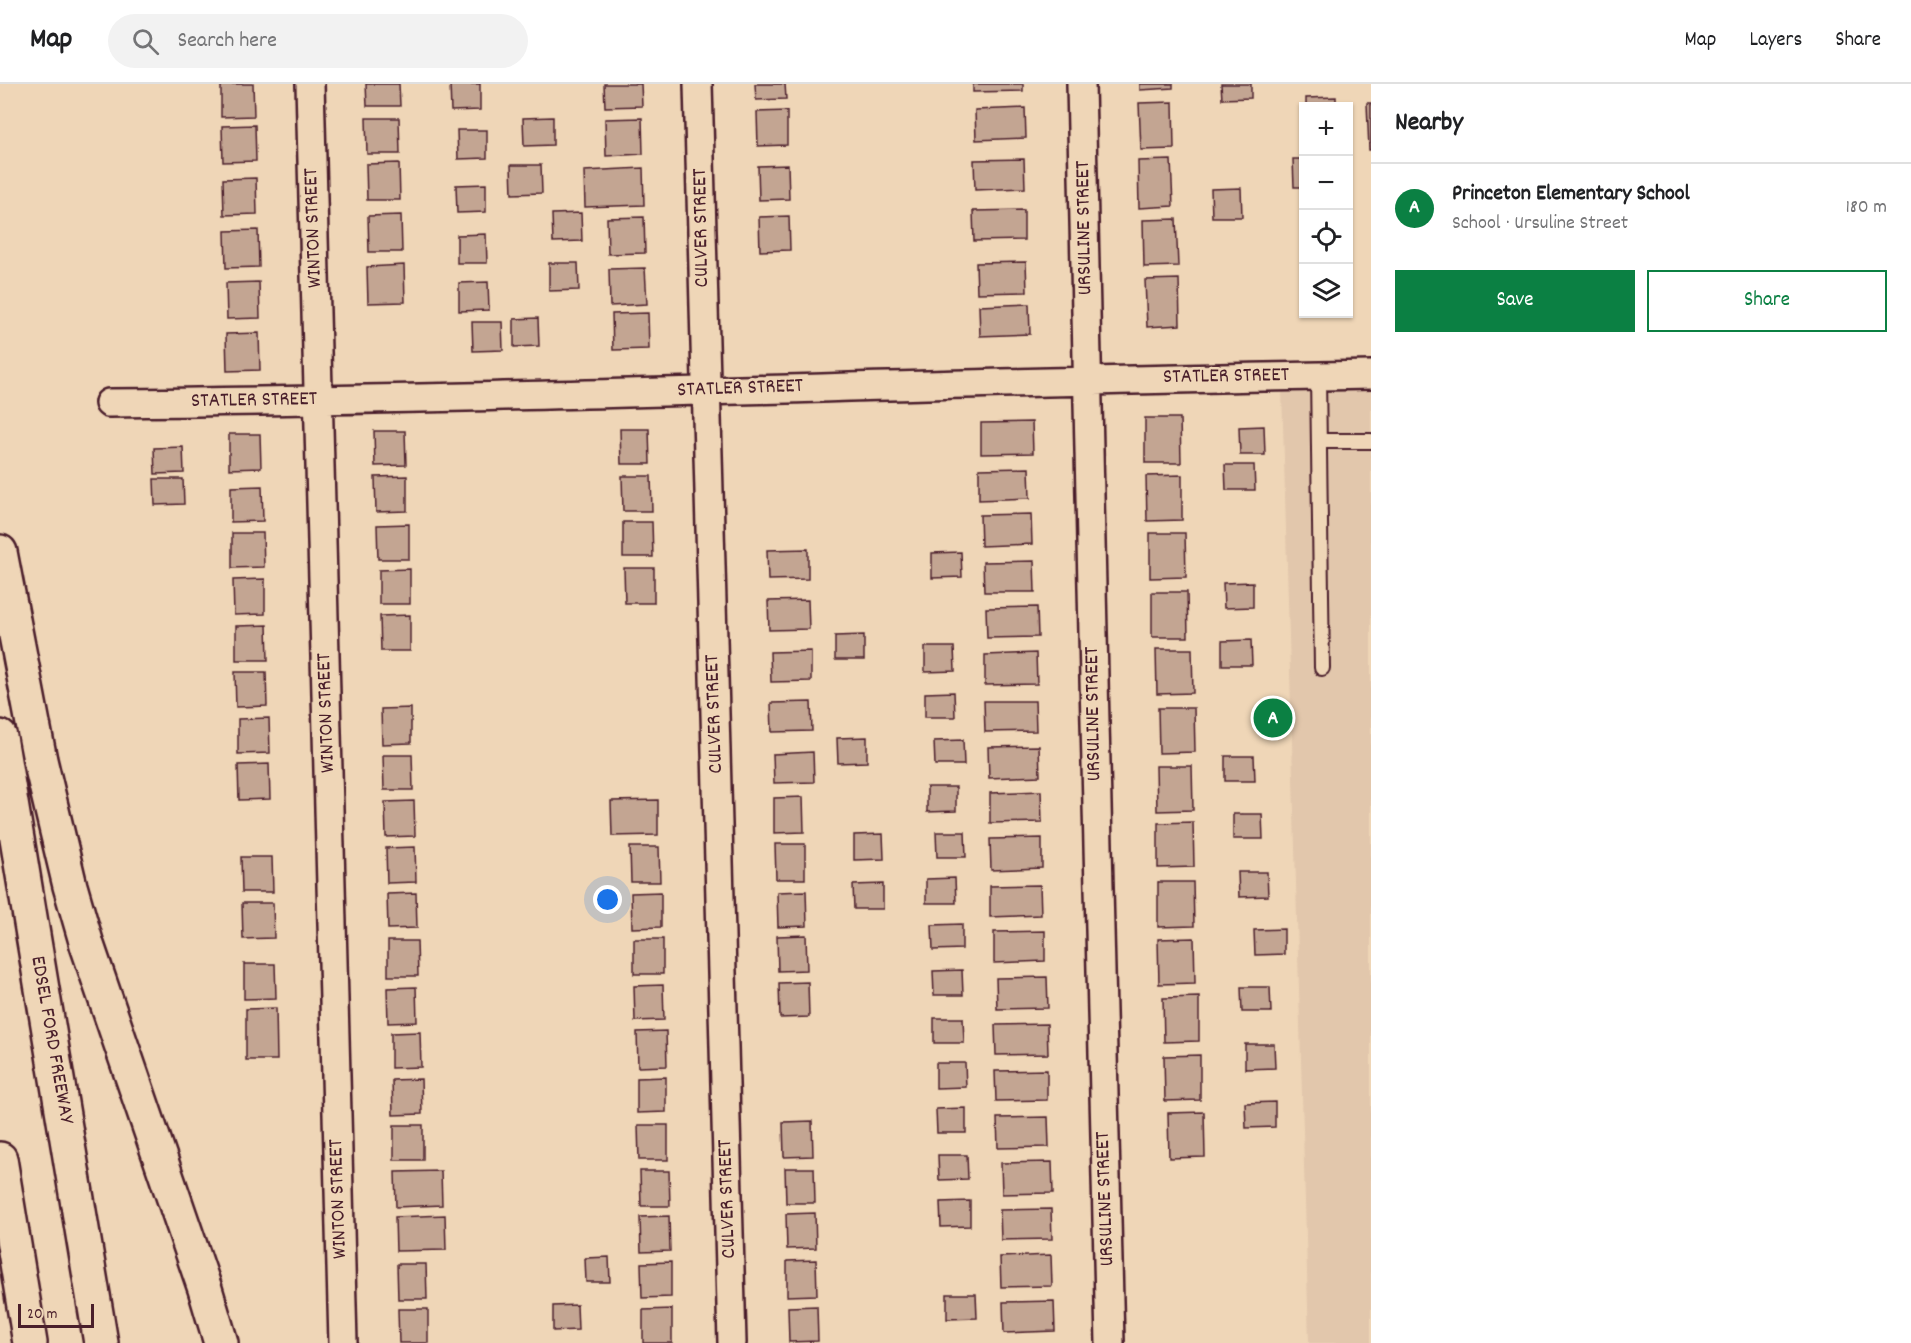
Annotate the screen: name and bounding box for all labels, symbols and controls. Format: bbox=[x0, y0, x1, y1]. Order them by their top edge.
search box bbox=[108, 14, 528, 68]
text: Map bbox=[30, 21, 72, 61]
icon: search bbox=[129, 25, 162, 58]
text: Search here bbox=[177, 26, 277, 57]
text: Map bbox=[1685, 26, 1716, 56]
text: Layers bbox=[1749, 26, 1802, 56]
text: Share bbox=[1835, 26, 1881, 56]
map controls bbox=[1299, 102, 1353, 318]
button: + bbox=[1299, 102, 1353, 156]
text: Nearby bbox=[1395, 105, 1463, 142]
button: − bbox=[1299, 156, 1353, 210]
street label: URSULINE STREET bbox=[1069, 160, 1101, 296]
street label: WINTON STREET bbox=[297, 167, 331, 288]
street label: CULVER STREET bbox=[686, 168, 718, 288]
text: Princeton Elementary School bbox=[1452, 179, 1690, 210]
text: A bbox=[1409, 194, 1420, 222]
text: 180 m bbox=[1845, 194, 1887, 222]
button: locate bbox=[1299, 210, 1353, 264]
text: School · Ursuline Street bbox=[1452, 210, 1628, 238]
button: layers bbox=[1299, 264, 1353, 318]
button: Save bbox=[1395, 270, 1635, 332]
button: Share bbox=[1647, 270, 1887, 332]
street label: STATLER STREET bbox=[1163, 361, 1290, 393]
street label: STATLER STREET bbox=[676, 372, 804, 406]
street label: STATLER STREET bbox=[191, 385, 318, 417]
street label: URSULINE STREET bbox=[1078, 646, 1110, 782]
street label: WINTON STREET bbox=[310, 652, 344, 773]
street label: CULVER STREET bbox=[698, 653, 732, 774]
pin: A bbox=[1254, 696, 1292, 740]
your location bbox=[593, 885, 622, 914]
street label: EDSEL FORD FREEWAY bbox=[21, 954, 81, 1127]
street label: URSULINE STREET bbox=[1089, 1130, 1123, 1267]
street label: WINTON STREET bbox=[322, 1138, 356, 1259]
street label: CULVER STREET bbox=[711, 1138, 745, 1259]
scale bar bbox=[18, 1301, 94, 1328]
text: 20 m bbox=[27, 1303, 57, 1326]

